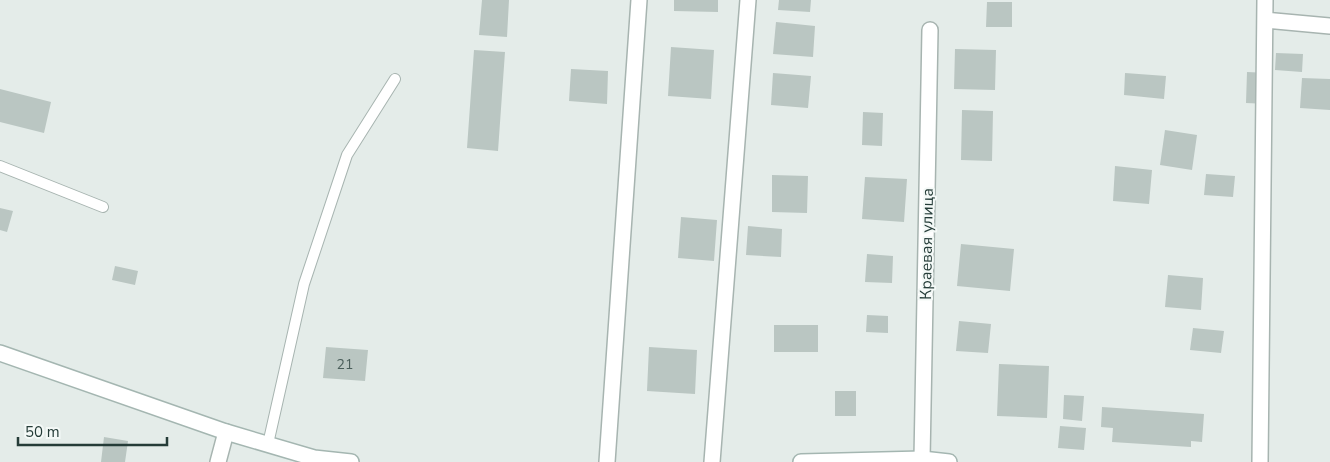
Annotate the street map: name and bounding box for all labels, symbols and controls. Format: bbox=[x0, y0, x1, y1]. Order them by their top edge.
street label: Краевая улица bbox=[915, 188, 939, 300]
house number: 21 bbox=[337, 355, 353, 374]
scale bar bbox=[18, 414, 166, 446]
text: 50 m bbox=[25, 422, 60, 442]

